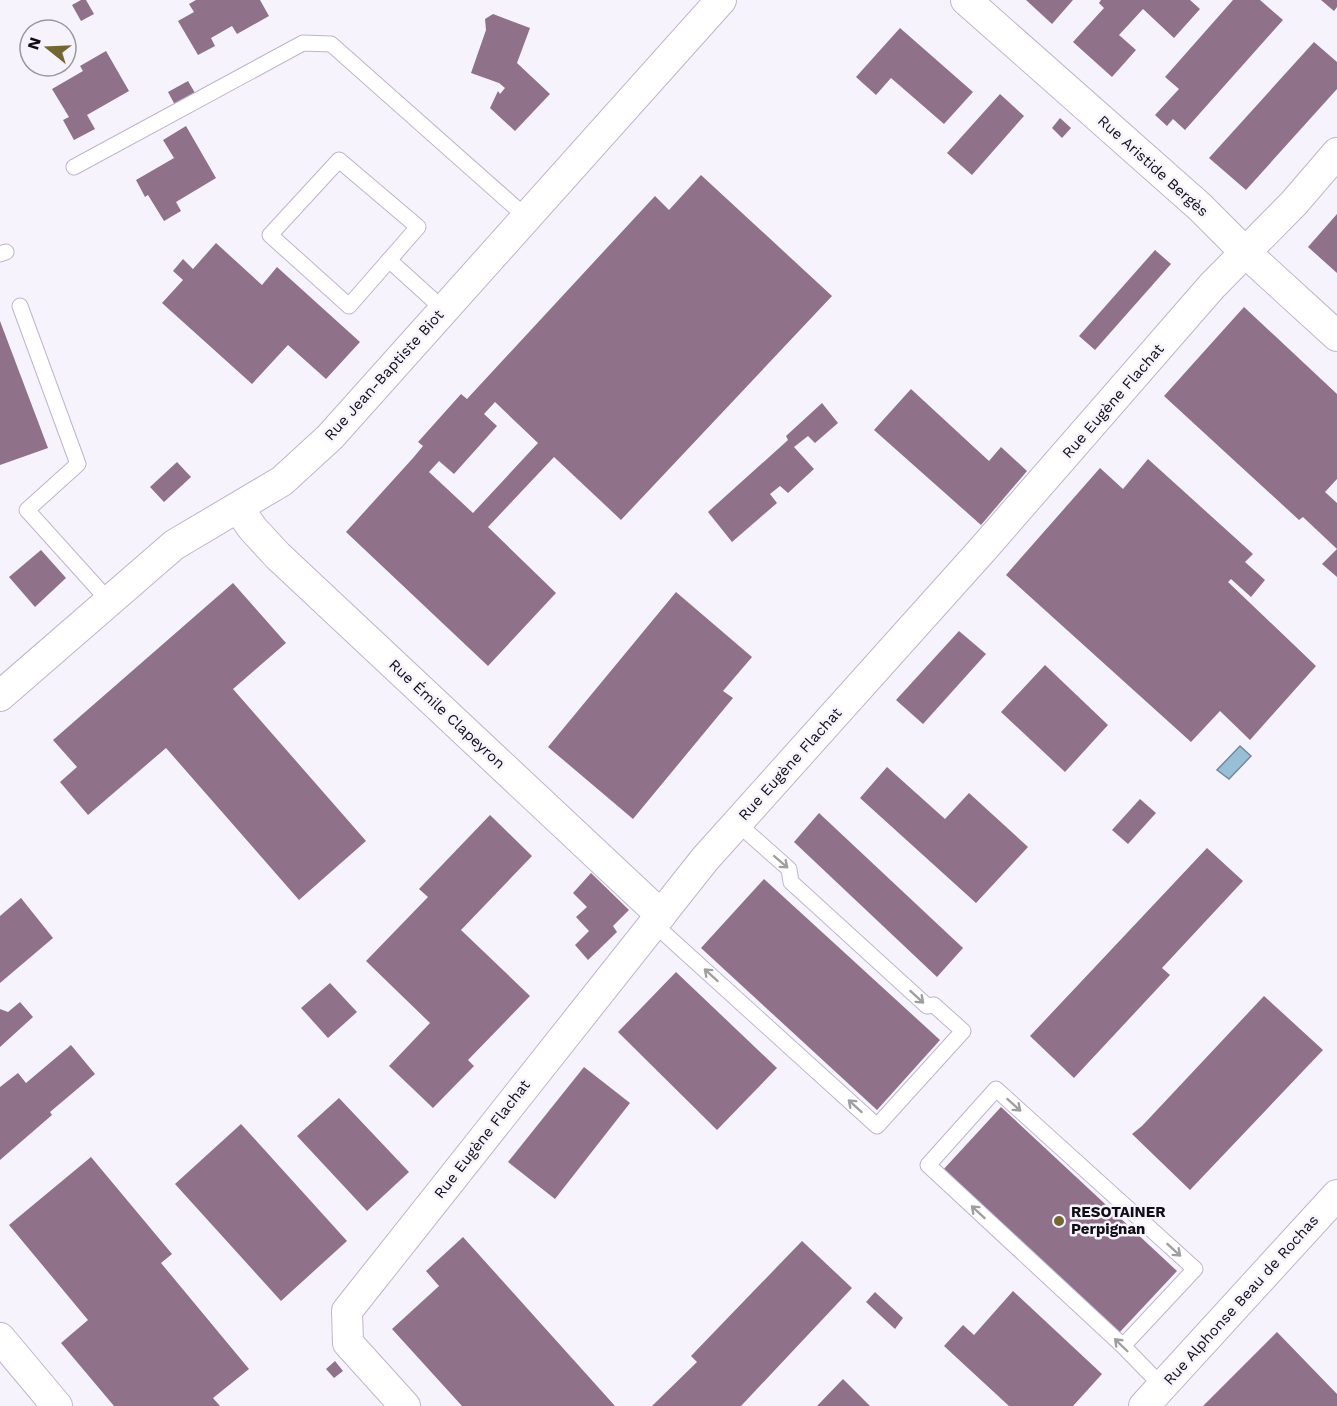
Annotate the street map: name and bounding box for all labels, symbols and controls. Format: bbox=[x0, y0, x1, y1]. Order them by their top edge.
north arrow bbox=[18, 18, 78, 78]
text: N bbox=[23, 35, 45, 52]
street label: Rue Aristide Bergès bbox=[1094, 112, 1212, 220]
street label: Rue Jean-Baptiste Biot bbox=[321, 305, 448, 444]
street label: Rue Eugène Flachat bbox=[1058, 340, 1168, 462]
street label: Rue Émile Clapeyron bbox=[385, 656, 509, 772]
street label: Rue Eugène Flachat bbox=[735, 703, 846, 824]
one-way arrow bbox=[773, 855, 788, 869]
one-way arrow bbox=[704, 968, 719, 982]
one-way arrow bbox=[909, 990, 924, 1004]
street label: Rue Eugène Flachat bbox=[430, 1076, 534, 1202]
one-way arrow bbox=[1006, 1098, 1021, 1112]
one-way arrow bbox=[848, 1099, 863, 1113]
place label: RESOTAINER Perpignan bbox=[1071, 1203, 1166, 1238]
one-way arrow bbox=[971, 1205, 986, 1219]
street label: Rue Alphonse Beau de Rochas bbox=[1160, 1211, 1322, 1389]
marker: RESOTAINER Perpignan bbox=[1052, 1214, 1066, 1228]
one-way arrow bbox=[1166, 1243, 1181, 1257]
one-way arrow bbox=[1113, 1338, 1128, 1352]

